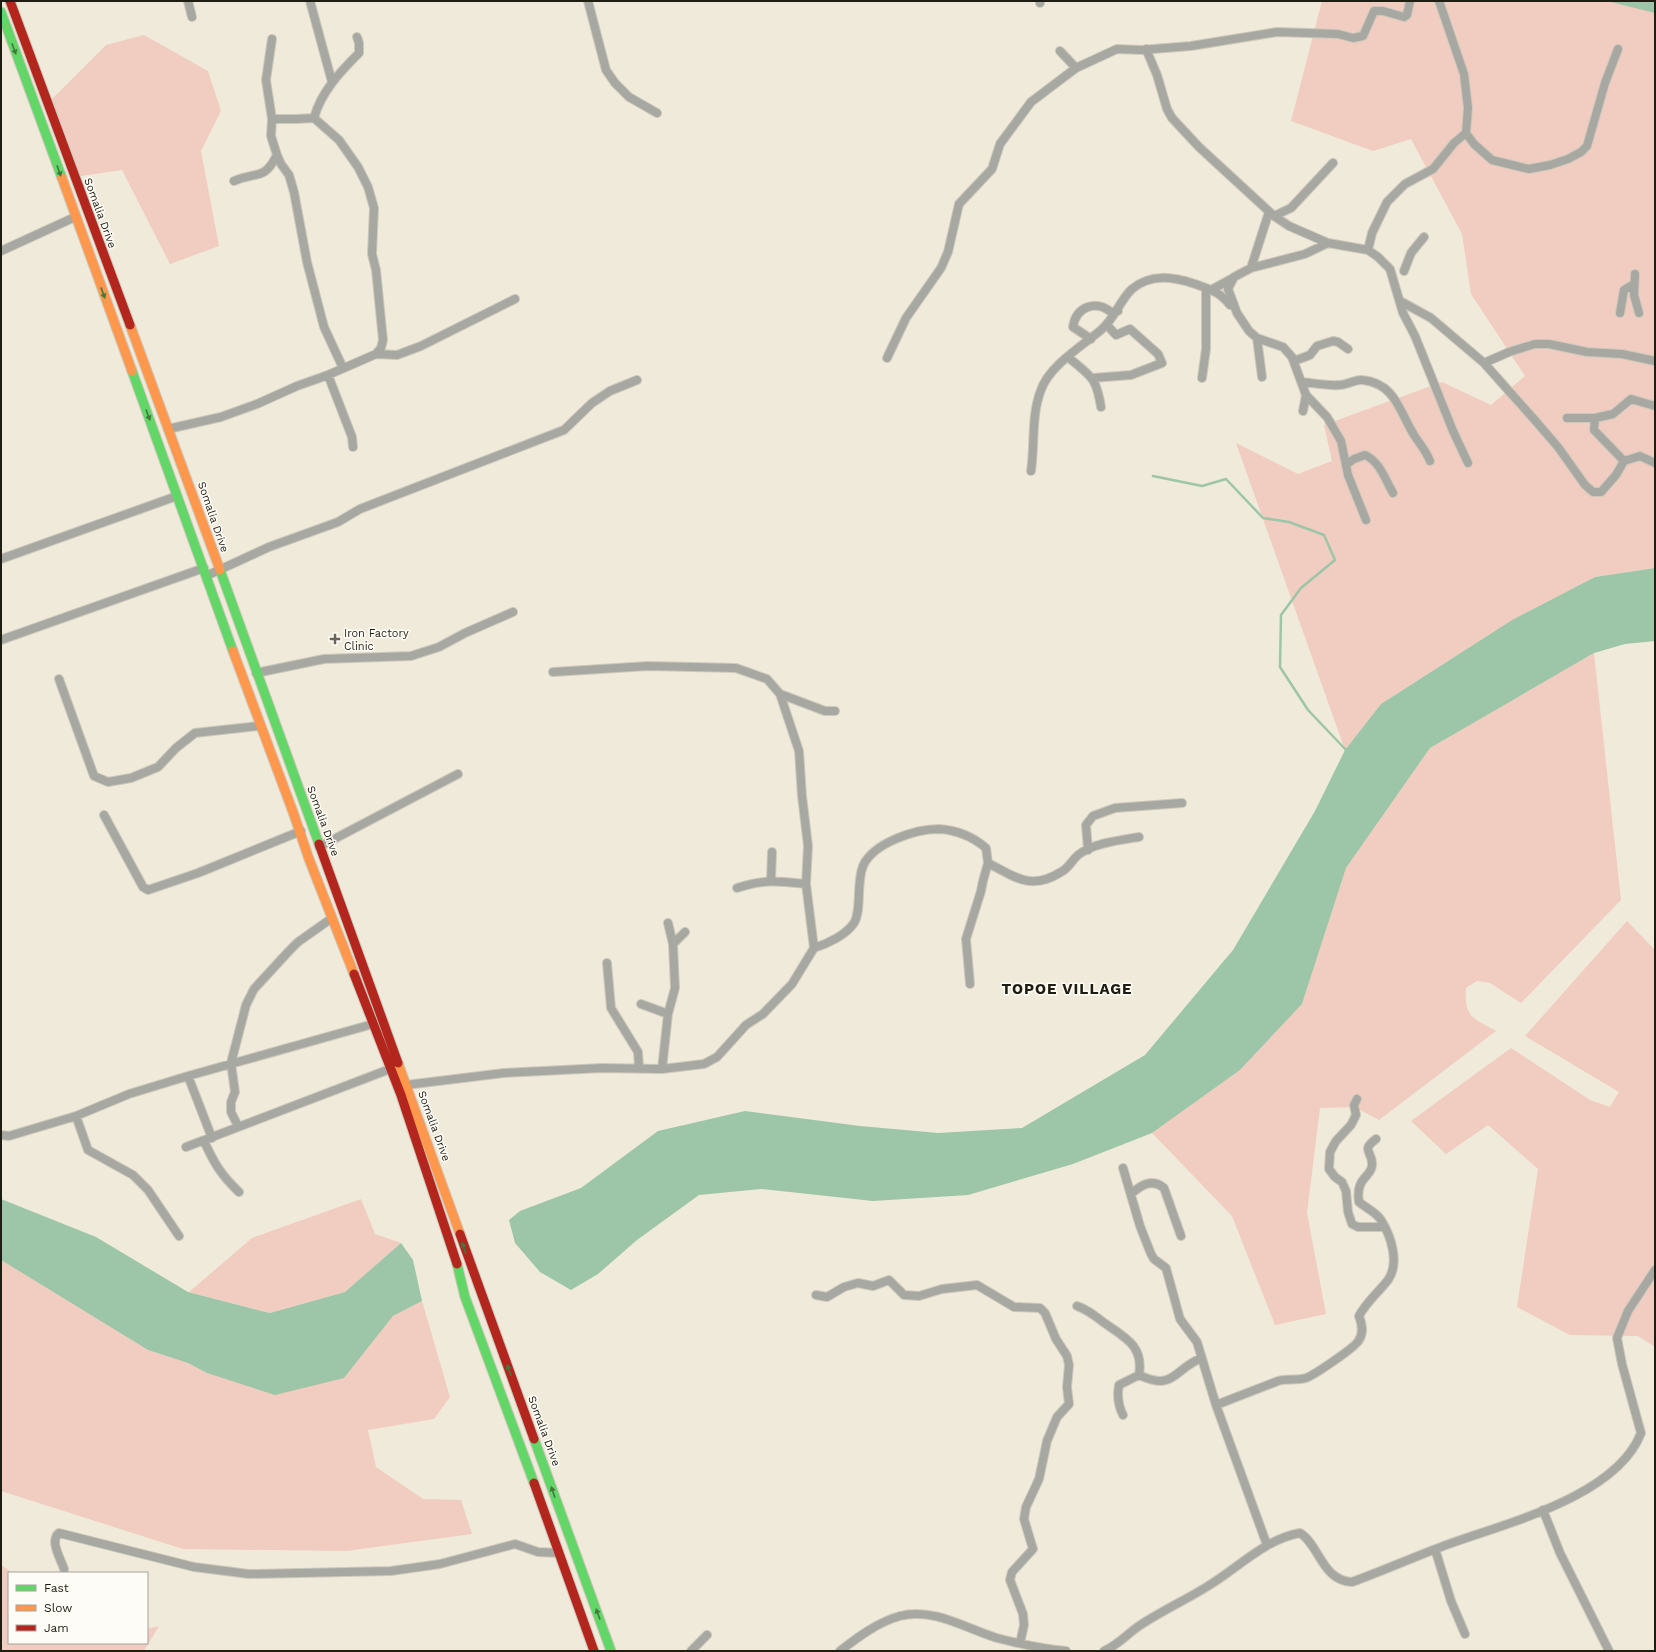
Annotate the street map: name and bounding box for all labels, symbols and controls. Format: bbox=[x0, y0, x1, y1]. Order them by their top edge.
one-way arrow bbox=[12, 43, 18, 55]
one-way arrow bbox=[56, 165, 62, 177]
street label: Somalia Drive bbox=[81, 176, 119, 250]
one-way arrow bbox=[101, 288, 107, 300]
one-way arrow bbox=[145, 410, 151, 422]
street label: Somalia Drive bbox=[195, 480, 231, 554]
place label: Iron Factory Clinic bbox=[344, 627, 409, 653]
marker: Iron Factory Clinic bbox=[329, 633, 341, 645]
street label: Somalia Drive bbox=[304, 784, 342, 858]
district label: TOPOE VILLAGE bbox=[1001, 980, 1133, 998]
street label: Somalia Drive bbox=[415, 1089, 453, 1163]
one-way arrow bbox=[461, 1242, 467, 1254]
one-way arrow bbox=[506, 1363, 512, 1375]
street label: Somalia Drive bbox=[525, 1394, 563, 1468]
one-way arrow bbox=[550, 1486, 556, 1498]
legend bbox=[8, 1572, 148, 1644]
text: Fast bbox=[44, 1581, 69, 1595]
text: Slow bbox=[44, 1601, 72, 1615]
one-way arrow bbox=[595, 1608, 601, 1620]
text: Jam bbox=[44, 1621, 69, 1635]

